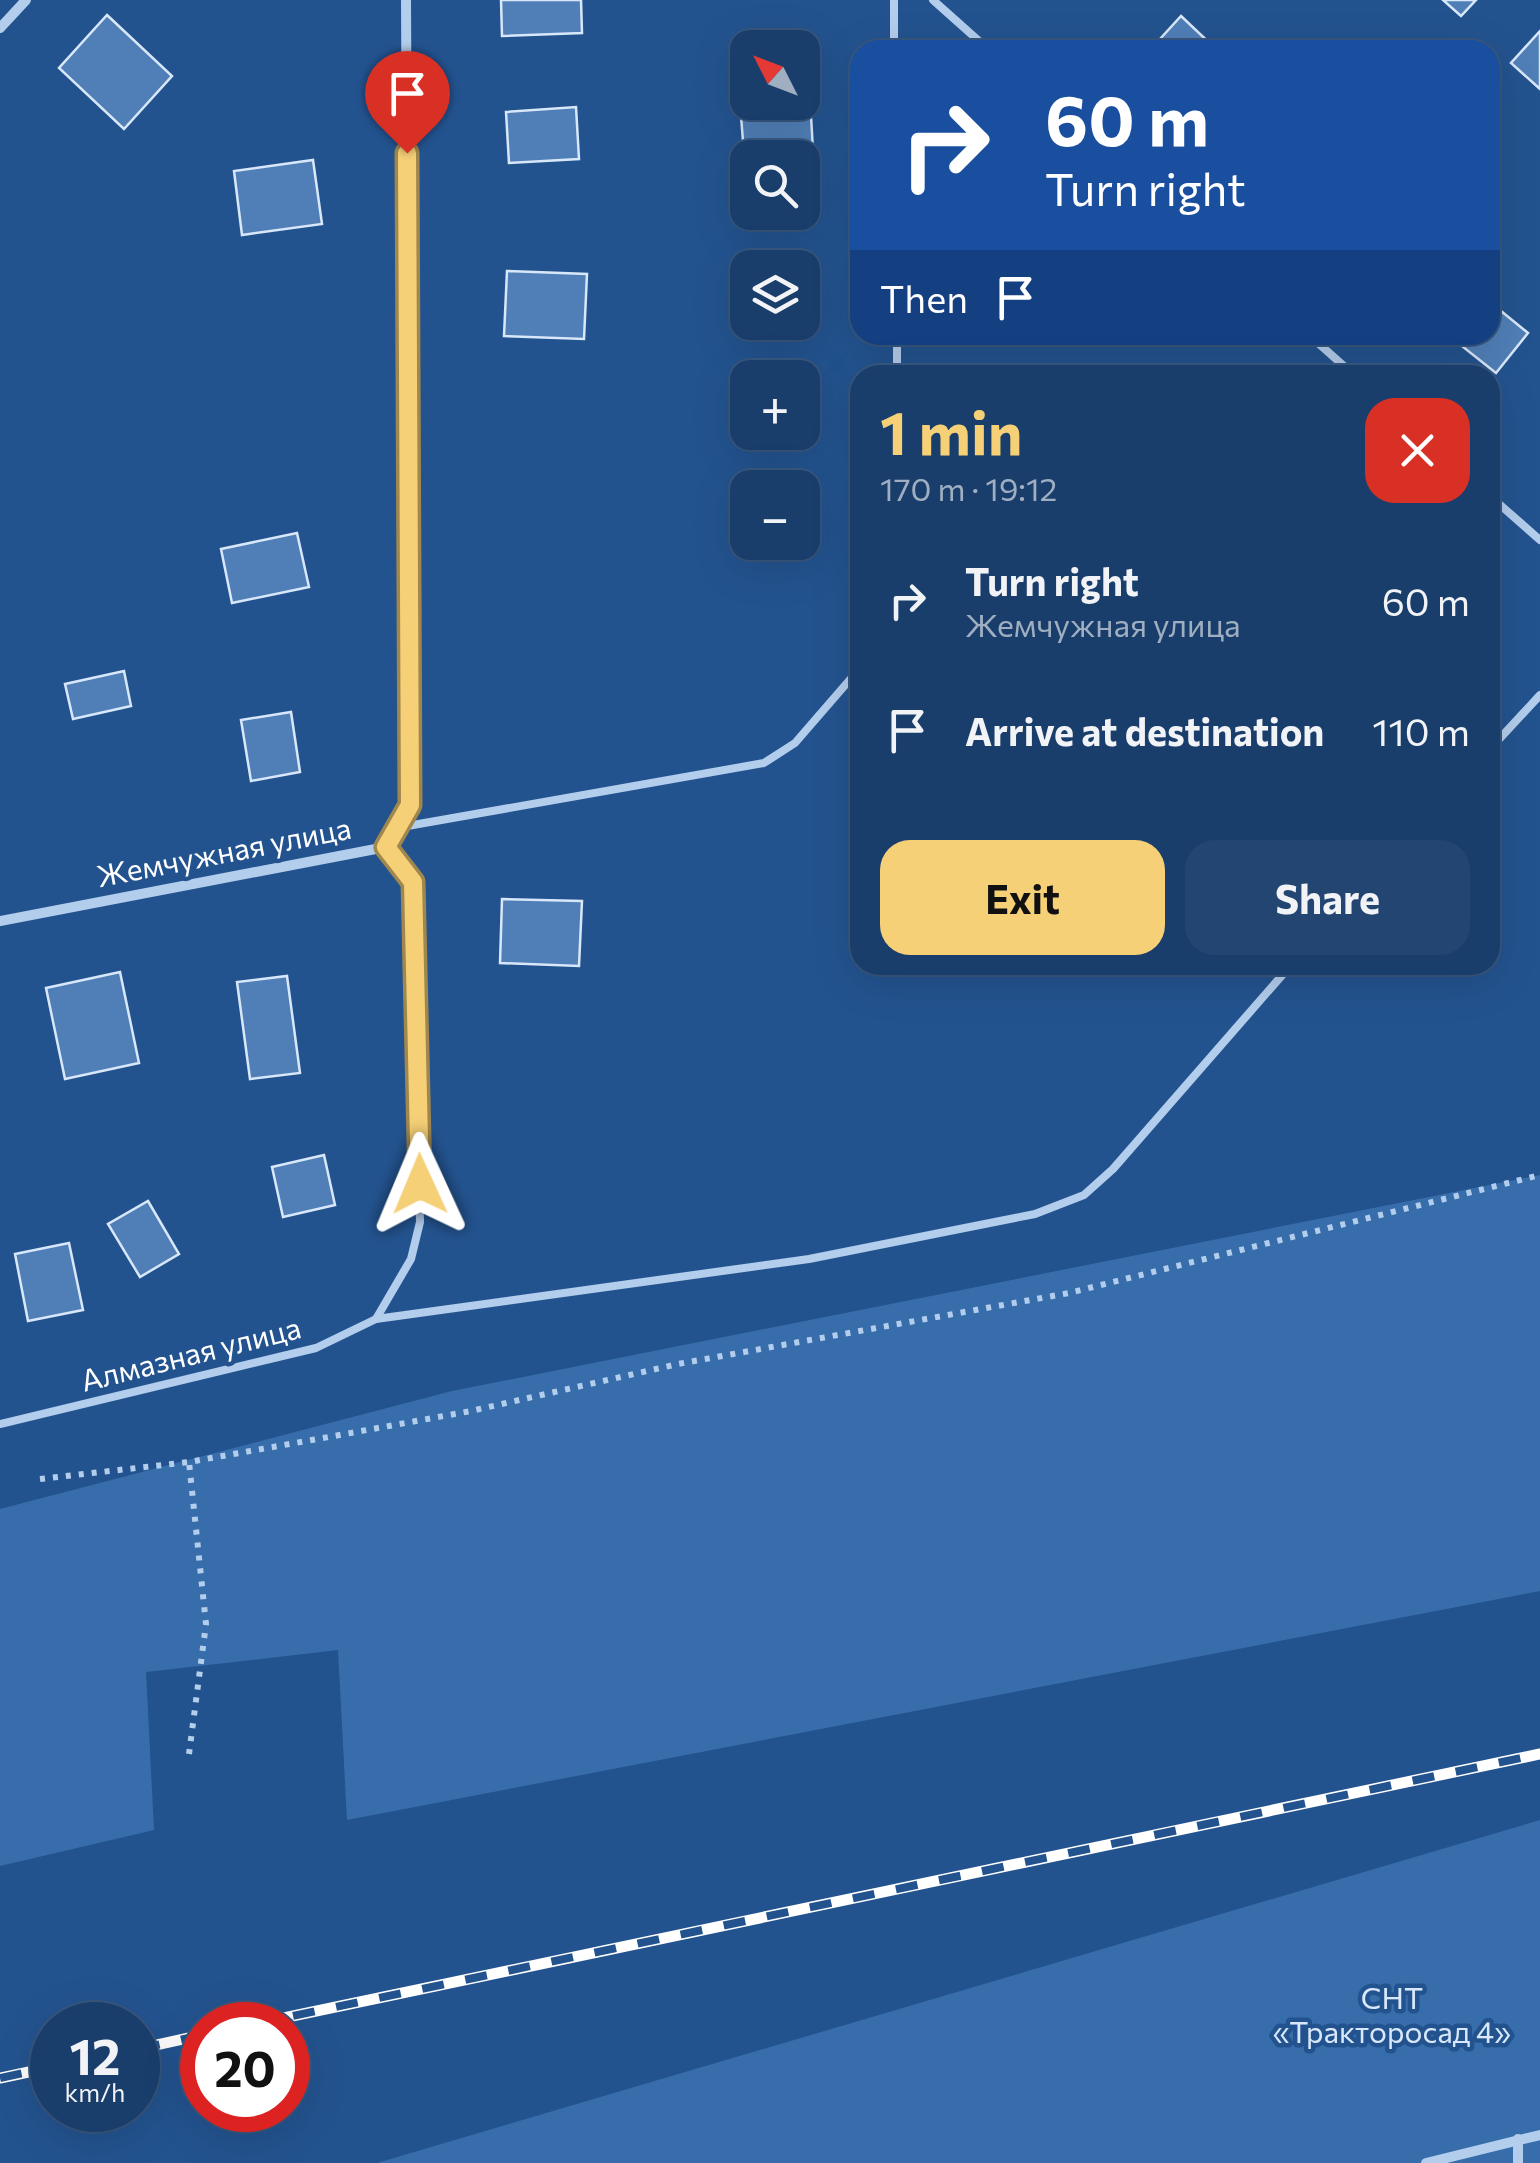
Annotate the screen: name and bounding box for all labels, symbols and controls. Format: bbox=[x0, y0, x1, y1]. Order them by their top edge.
north arrow bbox=[730, 30, 820, 120]
map controls bbox=[730, 30, 820, 560]
pin bbox=[365, 51, 450, 154]
icon: arrive bbox=[380, 66, 435, 121]
text: 60 m bbox=[1045, 75, 1209, 160]
icon: right bbox=[880, 80, 1010, 210]
button: search bbox=[730, 140, 820, 230]
text: Turn right bbox=[1045, 160, 1246, 215]
button: layers bbox=[730, 250, 820, 340]
icon: arrive bbox=[988, 270, 1043, 325]
text: Then bbox=[880, 274, 968, 321]
button: + bbox=[730, 360, 820, 450]
text: 1 min bbox=[880, 394, 1022, 467]
button: close bbox=[1365, 398, 1470, 503]
text: 170 m · 19:12 bbox=[880, 468, 1057, 508]
button: − bbox=[730, 470, 820, 560]
text: Turn right bbox=[965, 557, 1139, 604]
icon: right bbox=[880, 573, 935, 628]
text: 60 m bbox=[1382, 577, 1470, 624]
text: Жемчужная улица bbox=[965, 604, 1241, 644]
icon: arrive bbox=[880, 703, 935, 758]
text: Arrive at destination bbox=[965, 707, 1324, 754]
text: 110 m bbox=[1372, 707, 1470, 754]
street label: Жемчужная улица bbox=[93, 808, 354, 893]
button: Exit bbox=[880, 840, 1165, 955]
button: Share bbox=[1185, 840, 1470, 955]
position arrow bbox=[368, 1132, 472, 1236]
street label: Алмазная улица bbox=[76, 1307, 304, 1398]
park label: СНТ «Тракторосад 4» bbox=[1273, 1978, 1511, 2049]
speed limit sign: 20 bbox=[180, 2002, 310, 2132]
text: 12 bbox=[69, 2024, 121, 2085]
text: km/h bbox=[65, 2077, 125, 2107]

